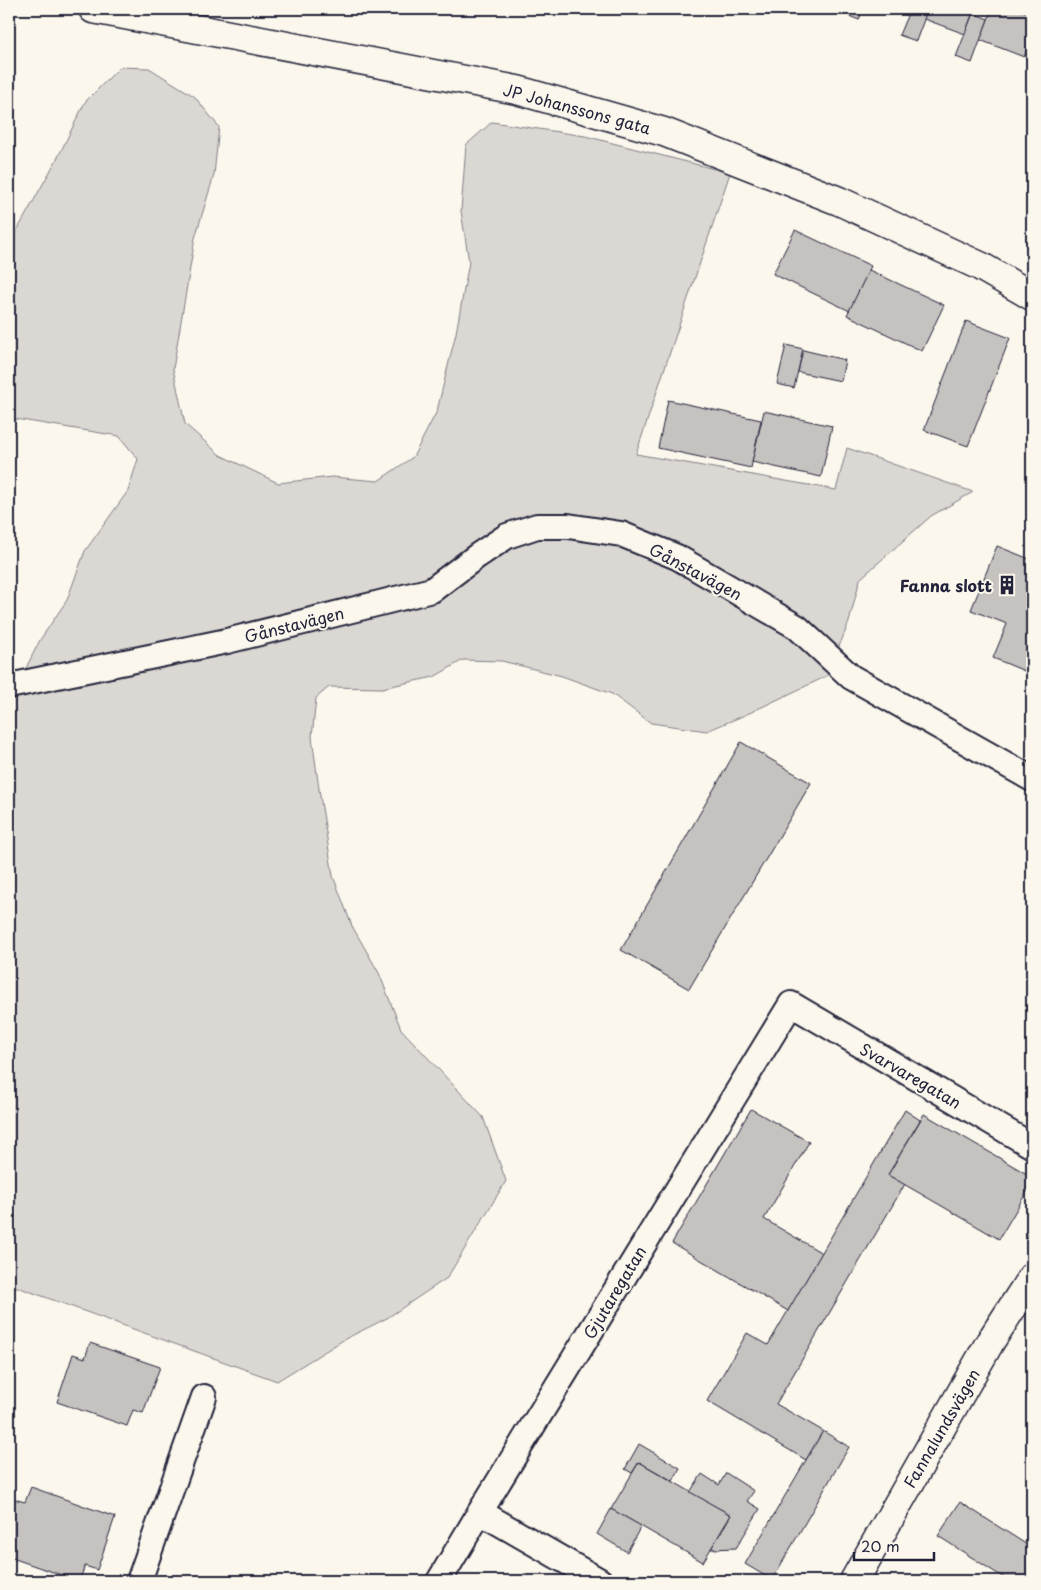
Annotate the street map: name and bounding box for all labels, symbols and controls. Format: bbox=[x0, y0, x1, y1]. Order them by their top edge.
street label: JP Johanssons gata bbox=[501, 77, 654, 139]
street label: Gånstavägen bbox=[645, 536, 747, 606]
place label: Fanna slott bbox=[900, 573, 992, 597]
building icon: Fanna slott bbox=[996, 574, 1018, 596]
street label: Gånstavägen bbox=[242, 600, 346, 648]
street label: Svarvaregatan bbox=[856, 1036, 966, 1114]
street label: Gjutaregatan bbox=[577, 1241, 651, 1343]
street label: Fannalundsvägen bbox=[897, 1364, 985, 1492]
scale bar bbox=[854, 1530, 934, 1562]
text: 20 m bbox=[861, 1534, 900, 1557]

